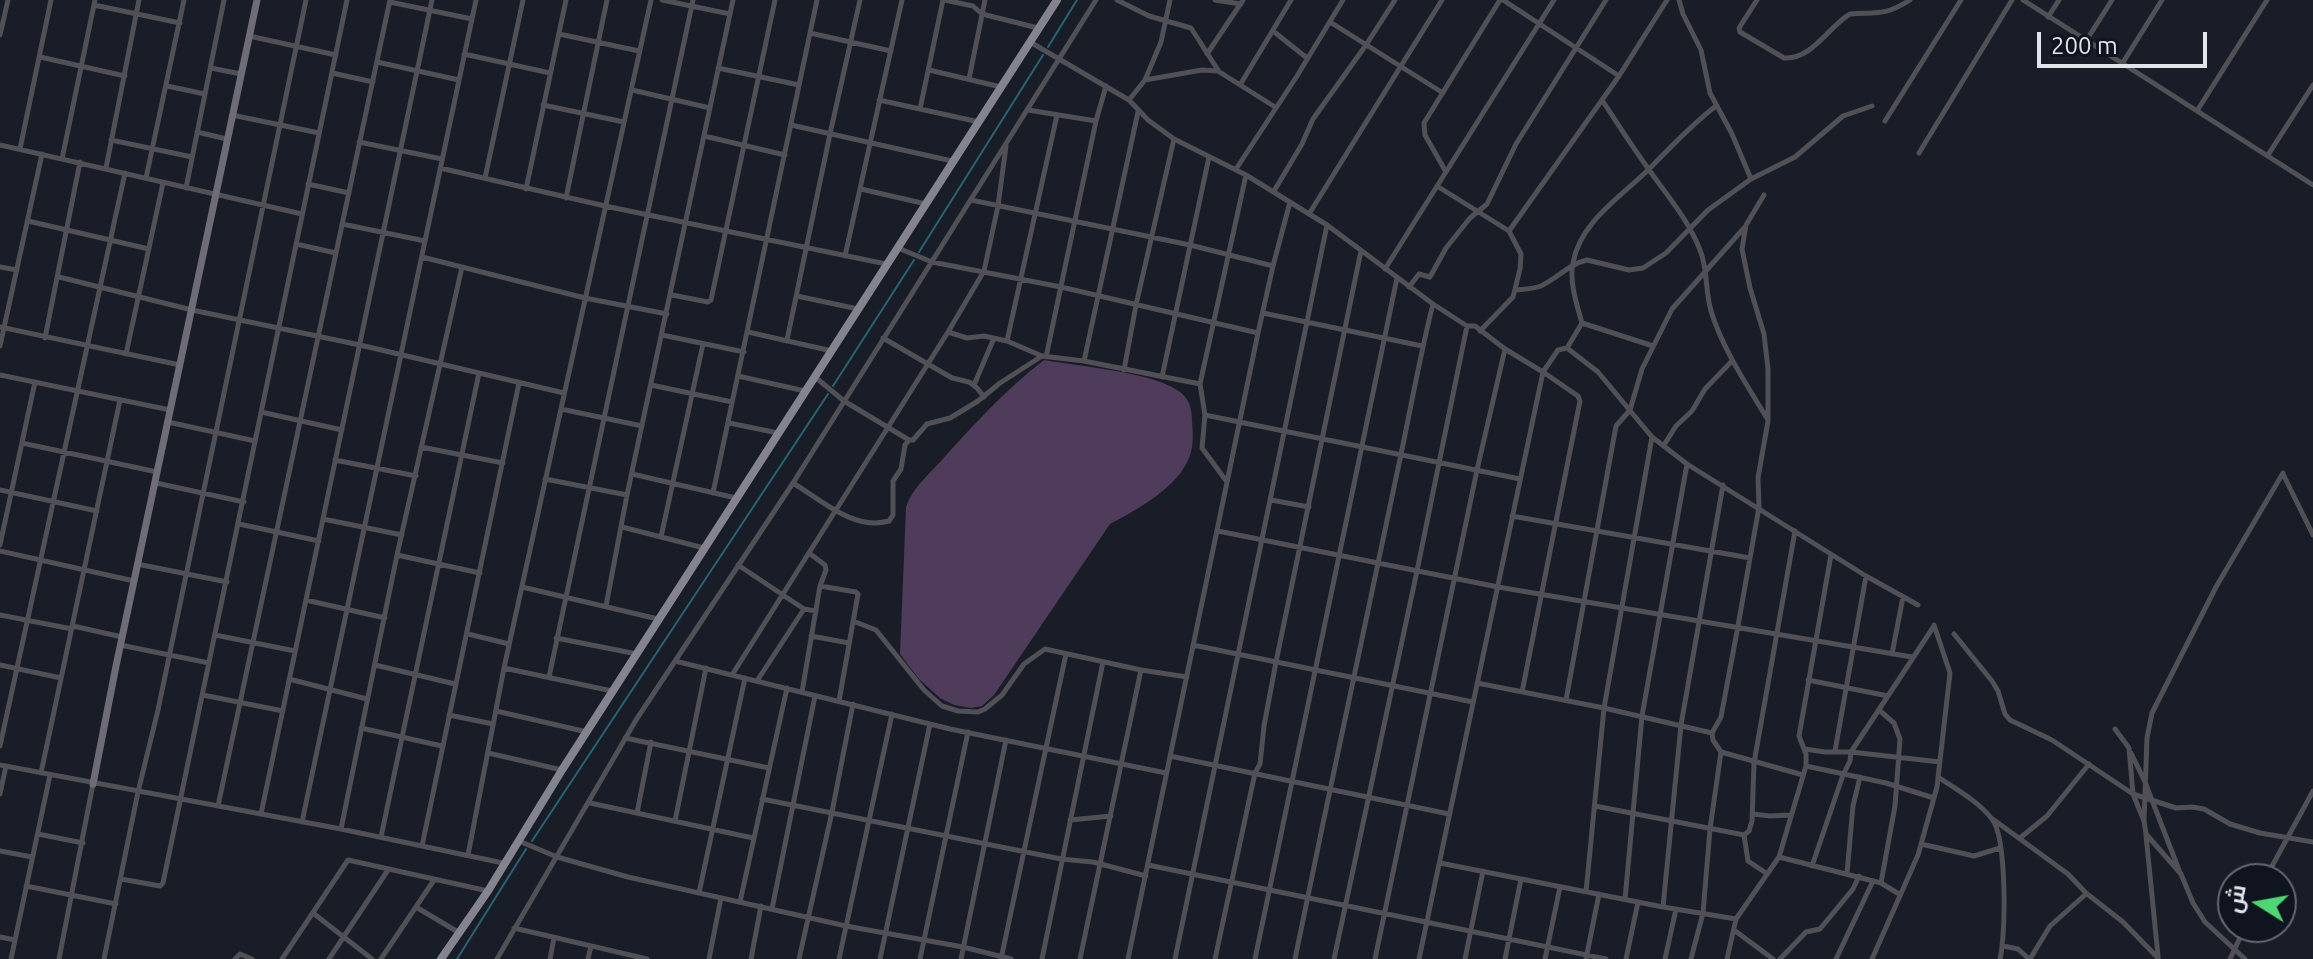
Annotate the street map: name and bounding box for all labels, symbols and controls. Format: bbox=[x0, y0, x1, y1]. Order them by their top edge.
scale bar bbox=[2041, 16, 2211, 66]
text: 200 m bbox=[2051, 32, 2118, 59]
north arrow bbox=[2217, 863, 2297, 943]
text: ش bbox=[2220, 882, 2250, 915]

